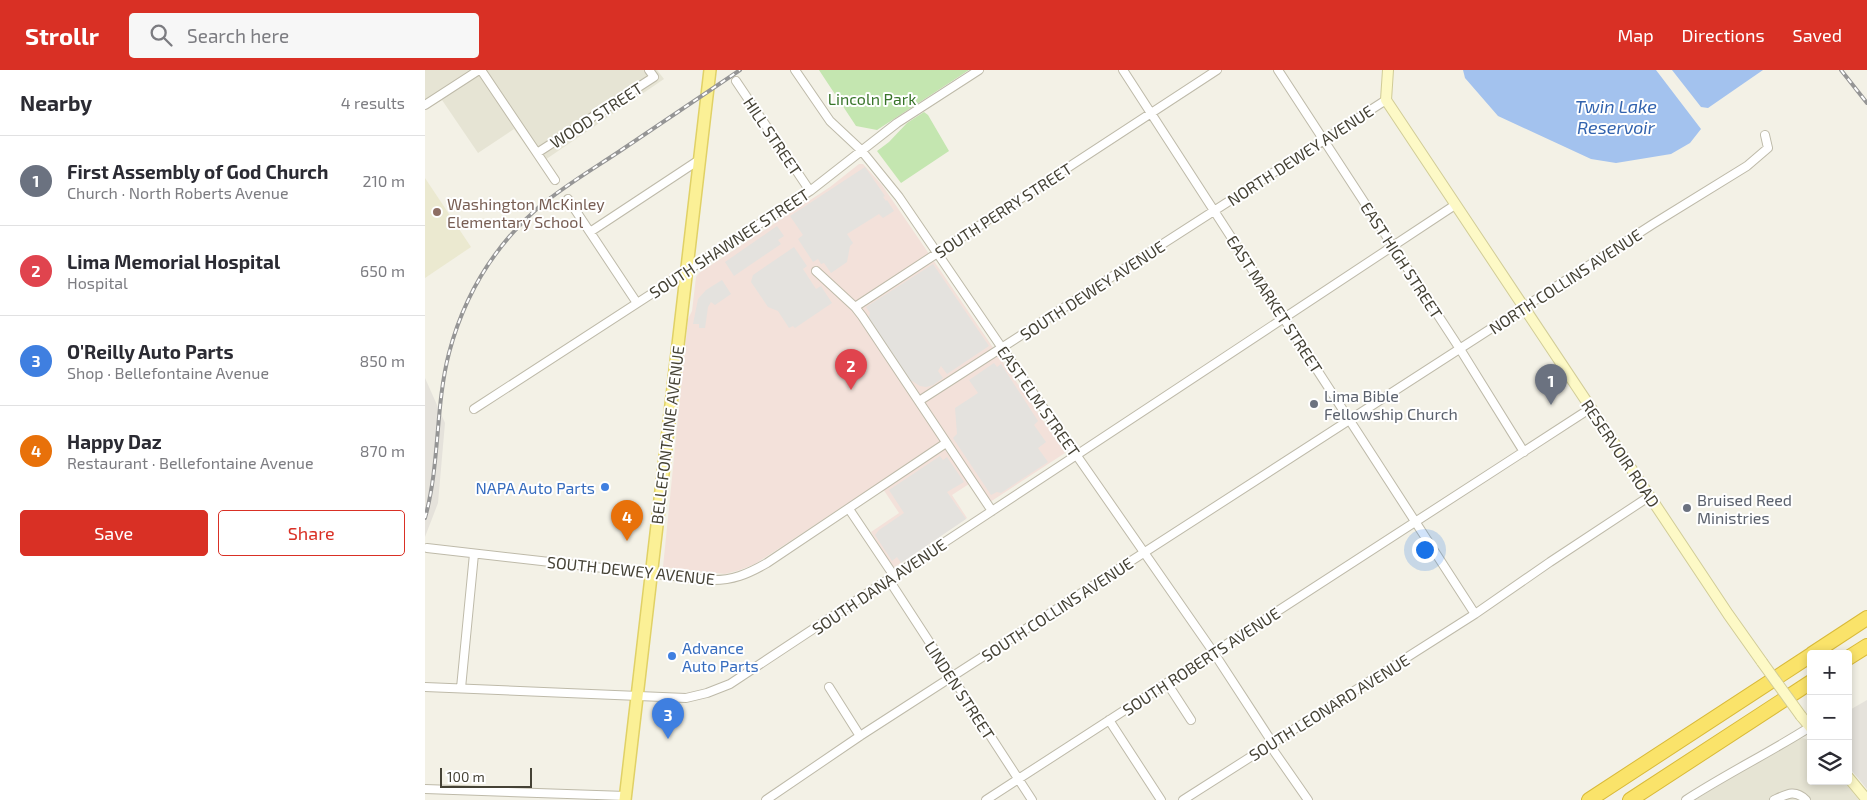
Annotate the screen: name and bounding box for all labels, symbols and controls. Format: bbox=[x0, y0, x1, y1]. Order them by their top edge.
search box bbox=[129, 13, 479, 58]
text: Strollr bbox=[25, 21, 99, 50]
icon: search bbox=[147, 21, 175, 49]
text: Search here bbox=[187, 24, 289, 47]
text: Map bbox=[1617, 24, 1654, 46]
text: Directions bbox=[1682, 24, 1765, 46]
text: Saved bbox=[1793, 24, 1842, 46]
street label: WOOD STREET bbox=[546, 78, 646, 152]
park label: Lincoln Park bbox=[828, 89, 916, 108]
text: Nearby bbox=[20, 90, 92, 115]
text: 4 results bbox=[341, 93, 405, 112]
street label: HILL STREET bbox=[740, 93, 806, 179]
water label: Twin Lake Reservoir bbox=[1575, 95, 1657, 138]
street label: NORTH DEWEY AVENUE bbox=[1224, 101, 1376, 209]
street label: SOUTH PERRY STREET bbox=[931, 159, 1075, 261]
text: First Assembly of God Church bbox=[67, 160, 328, 183]
text: 1 bbox=[33, 171, 39, 190]
text: 210 m bbox=[362, 171, 405, 190]
text: Church · North Roberts Avenue bbox=[67, 183, 289, 202]
street label: SOUTH SHAWNEE STREET bbox=[646, 184, 812, 302]
place label: Washington McKinley Elementary School bbox=[447, 194, 605, 231]
street label: EAST HIGH STREET bbox=[1357, 198, 1447, 322]
marker: Washington McKinley Elementary School bbox=[431, 206, 443, 218]
street label: NORTH COLLINS AVENUE bbox=[1485, 225, 1645, 337]
street label: EAST MARKET STREET bbox=[1223, 232, 1327, 376]
street label: SOUTH DEWEY AVENUE bbox=[1016, 236, 1168, 344]
text: Lima Memorial Hospital bbox=[67, 250, 280, 273]
text: 2 bbox=[31, 261, 41, 280]
text: 650 m bbox=[360, 261, 405, 280]
text: Hospital bbox=[67, 273, 128, 292]
text: O'Reilly Auto Parts bbox=[67, 340, 234, 363]
street label: EAST ELM STREET bbox=[994, 342, 1084, 460]
street label: BELLEFONTAINE AVENUE bbox=[647, 345, 687, 525]
pin: 2 bbox=[835, 349, 867, 390]
text: 3 bbox=[31, 351, 41, 370]
text: 850 m bbox=[359, 351, 405, 370]
text: Shop · Bellefontaine Avenue bbox=[67, 363, 269, 382]
pin: 1 bbox=[1535, 364, 1567, 405]
place label: Lima Bible Fellowship Church bbox=[1324, 386, 1458, 423]
street label: RESERVOIR ROAD bbox=[1578, 396, 1664, 510]
marker: Lima Bible Fellowship Church bbox=[1308, 398, 1320, 410]
text: Happy Daz bbox=[67, 430, 162, 453]
text: 4 bbox=[31, 441, 41, 460]
text: 870 m bbox=[360, 441, 405, 460]
text: Restaurant · Bellefontaine Avenue bbox=[67, 453, 314, 472]
place label: NAPA Auto Parts bbox=[476, 478, 595, 497]
marker: NAPA Auto Parts bbox=[599, 481, 611, 493]
place label: Bruised Reed Ministries bbox=[1697, 490, 1792, 527]
pin: 4 bbox=[611, 500, 643, 541]
marker: Bruised Reed Ministries bbox=[1681, 502, 1693, 514]
button: Save bbox=[20, 510, 208, 556]
button: Share bbox=[218, 510, 405, 556]
street label: SOUTH DANA AVENUE bbox=[808, 534, 950, 638]
your location bbox=[1412, 537, 1438, 563]
street label: SOUTH DEWEY AVENUE bbox=[546, 552, 716, 588]
street label: SOUTH COLLINS AVENUE bbox=[978, 553, 1136, 665]
street label: SOUTH ROBERTS AVENUE bbox=[1119, 603, 1283, 719]
street label: LINDEN STREET bbox=[921, 637, 999, 743]
place label: Advance Auto Parts bbox=[682, 638, 759, 675]
marker: Advance Auto Parts bbox=[666, 650, 678, 662]
street label: SOUTH LEONARD AVENUE bbox=[1245, 650, 1413, 764]
map controls bbox=[1807, 650, 1852, 785]
button: + bbox=[1807, 650, 1852, 695]
button: − bbox=[1807, 695, 1852, 740]
pin: 3 bbox=[652, 698, 684, 739]
button: layers bbox=[1807, 740, 1852, 785]
scale bar bbox=[440, 765, 533, 788]
text: 100 m bbox=[447, 768, 485, 785]

